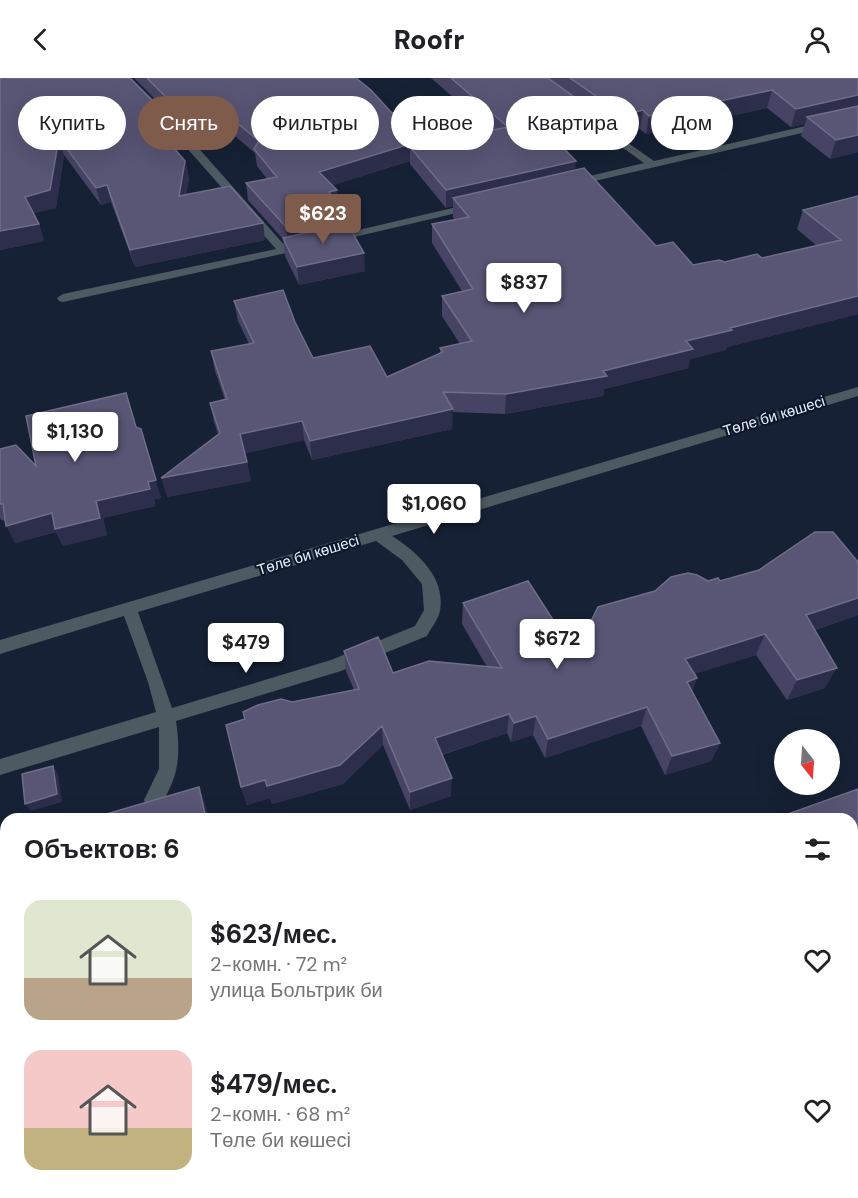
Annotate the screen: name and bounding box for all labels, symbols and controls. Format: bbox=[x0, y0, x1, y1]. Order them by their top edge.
text: Roofr bbox=[394, 22, 464, 57]
icon: back bbox=[24, 23, 57, 56]
icon: person bbox=[801, 23, 834, 56]
chip: Купить bbox=[18, 96, 126, 150]
chip: Снять bbox=[138, 96, 239, 150]
chip: Фильтры bbox=[251, 96, 379, 150]
chip: Новое bbox=[391, 96, 494, 150]
chip: Квартира bbox=[506, 96, 639, 150]
chip: Дом bbox=[651, 96, 733, 150]
pin: $623 bbox=[287, 194, 359, 245]
text: $623 bbox=[299, 200, 347, 226]
pin: $837 bbox=[488, 263, 560, 314]
text: $837 bbox=[500, 269, 548, 295]
street label: Төле би көшесі bbox=[721, 391, 827, 441]
pin: $1,130 bbox=[26, 412, 124, 463]
text: $1,130 bbox=[46, 418, 104, 444]
pin: $1,060 bbox=[385, 484, 483, 535]
text: $1,060 bbox=[401, 490, 467, 516]
street label: Төле би көшесі bbox=[255, 530, 361, 580]
pin: $672 bbox=[521, 619, 593, 670]
pin: $479 bbox=[210, 623, 282, 674]
text: $672 bbox=[534, 625, 580, 651]
text: $479 bbox=[222, 629, 270, 655]
north arrow bbox=[774, 729, 840, 795]
map controls bbox=[774, 729, 840, 795]
text: Объектов: 6 bbox=[24, 832, 180, 866]
icon: filters bbox=[801, 833, 834, 866]
text: $623/мес. bbox=[210, 917, 337, 951]
icon: home bbox=[72, 924, 144, 996]
icon: heart bbox=[801, 944, 834, 977]
text: 2-комн. · 72 m² bbox=[210, 951, 347, 977]
text: улица Больтрик би bbox=[210, 977, 383, 1003]
text: $479/мес. bbox=[210, 1067, 337, 1101]
icon: home bbox=[72, 1074, 144, 1146]
icon: heart bbox=[801, 1094, 834, 1127]
text: 2-комн. · 68 m² bbox=[210, 1101, 350, 1127]
text: Төле би көшесі bbox=[210, 1127, 351, 1153]

